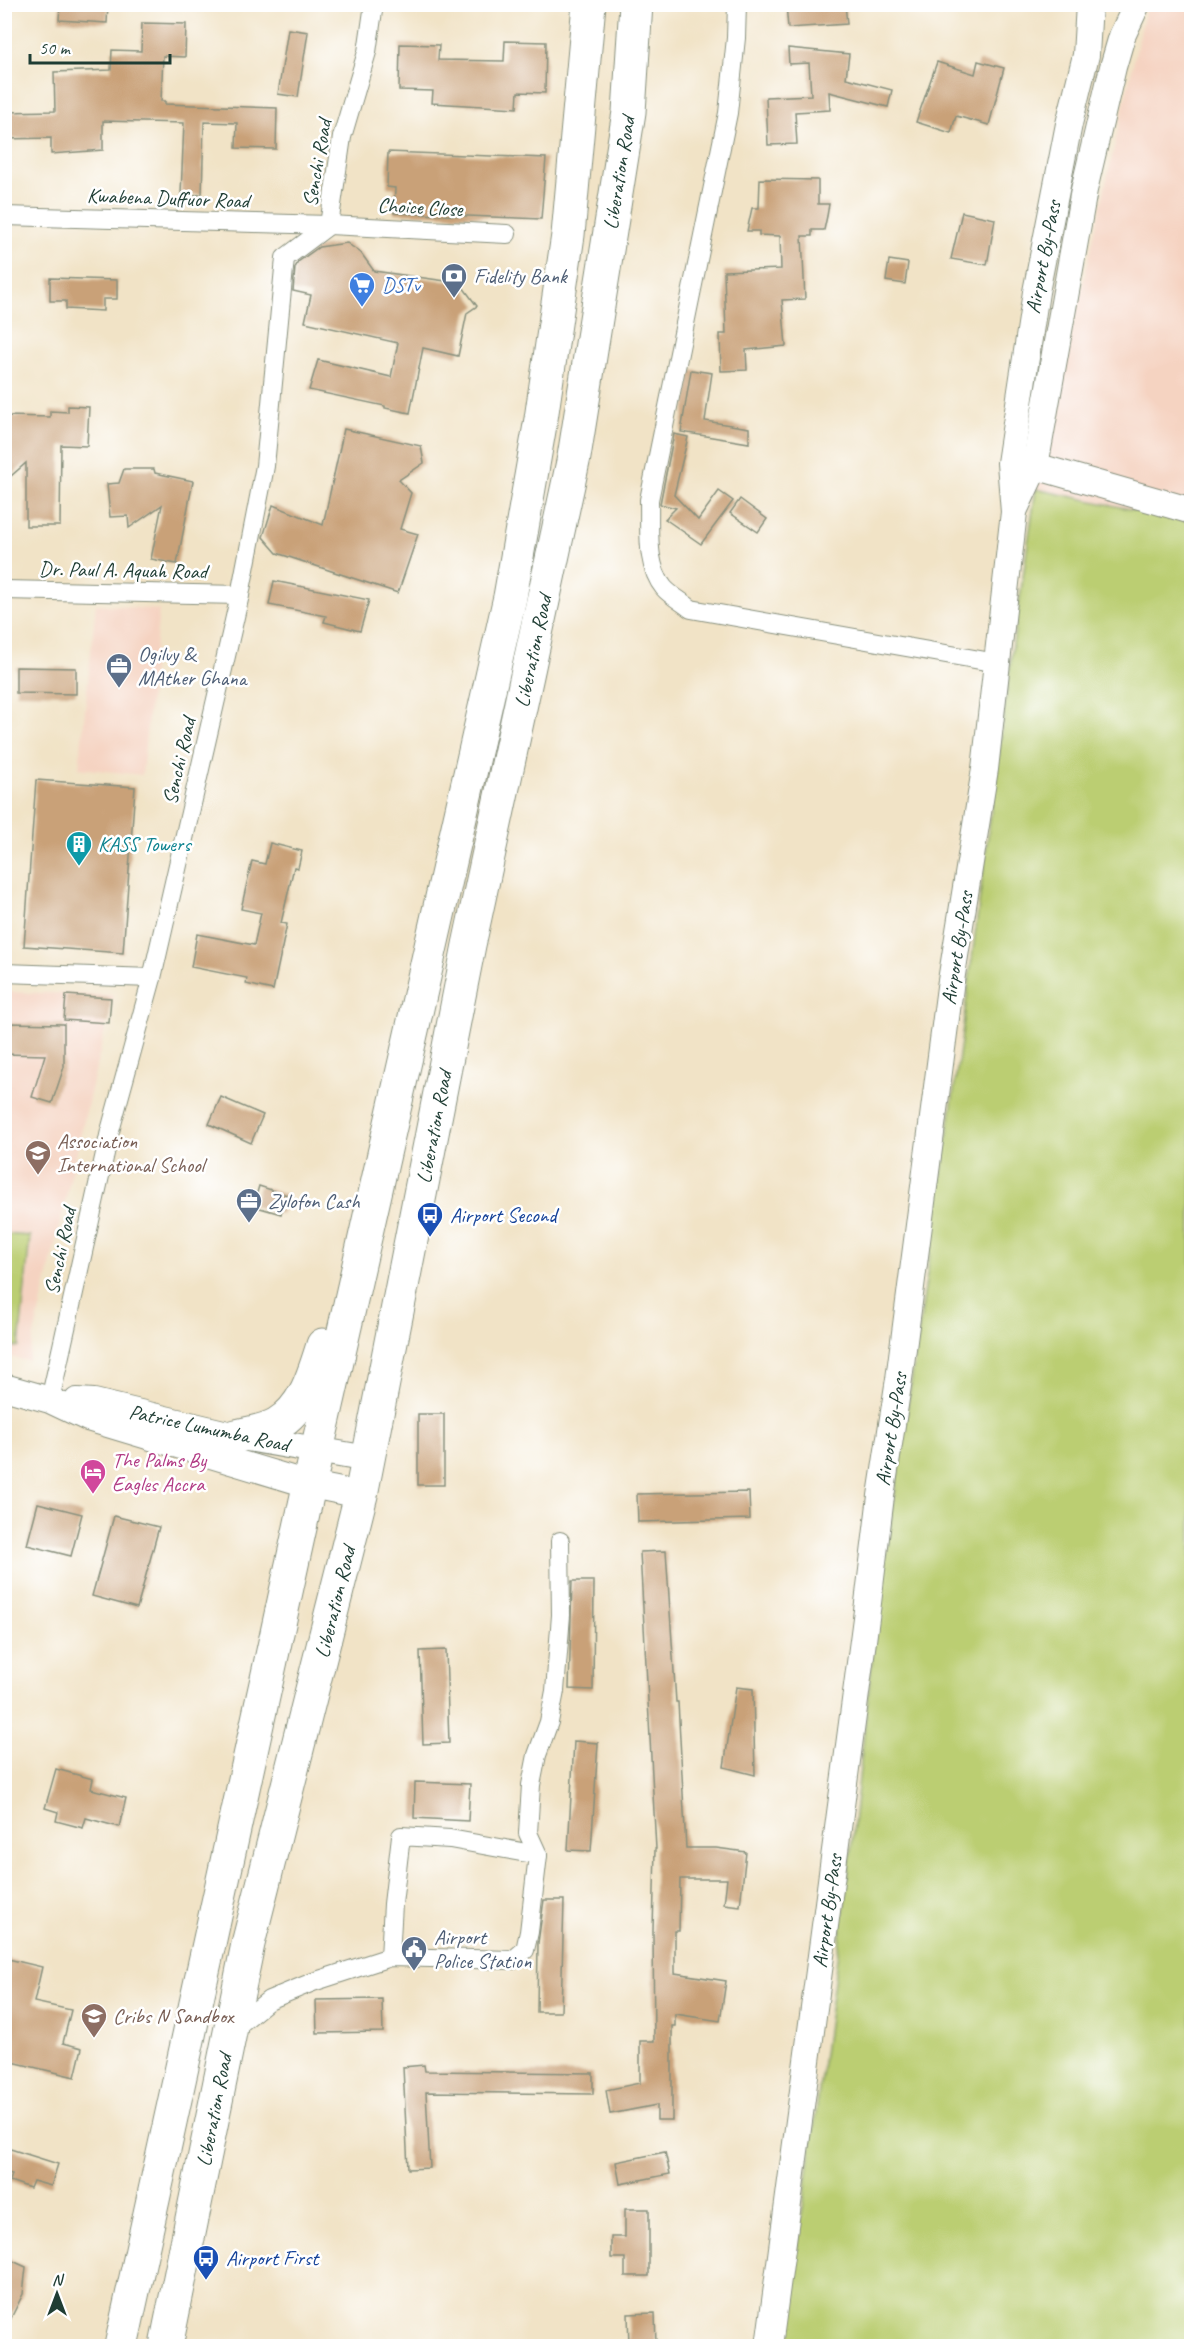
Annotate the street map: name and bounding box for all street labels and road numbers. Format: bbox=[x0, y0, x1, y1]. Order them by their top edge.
street label: Liberation Road bbox=[597, 111, 641, 231]
street label: Senchi Road bbox=[297, 114, 338, 209]
street label: Kwabena Duffuor Road bbox=[87, 182, 253, 214]
street label: Choice Close bbox=[377, 192, 464, 222]
street label: Airport By-Pass bbox=[1019, 197, 1067, 316]
street label: Dr. Paul A. Aquah Road bbox=[39, 556, 210, 585]
street label: Liberation Road bbox=[508, 589, 558, 709]
street label: Senchi Road bbox=[156, 712, 202, 807]
street label: Airport By-Pass bbox=[935, 888, 979, 1006]
street label: Liberation Road bbox=[410, 1065, 458, 1185]
street label: Senchi Road bbox=[38, 1202, 83, 1297]
street label: Airport By-Pass bbox=[869, 1369, 913, 1487]
street label: Patrice Lumumba Road bbox=[127, 1398, 295, 1458]
street label: Liberation Road bbox=[309, 1540, 362, 1660]
street label: Airport By-Pass bbox=[806, 1851, 848, 1969]
street label: Liberation Road bbox=[190, 2048, 238, 2168]

